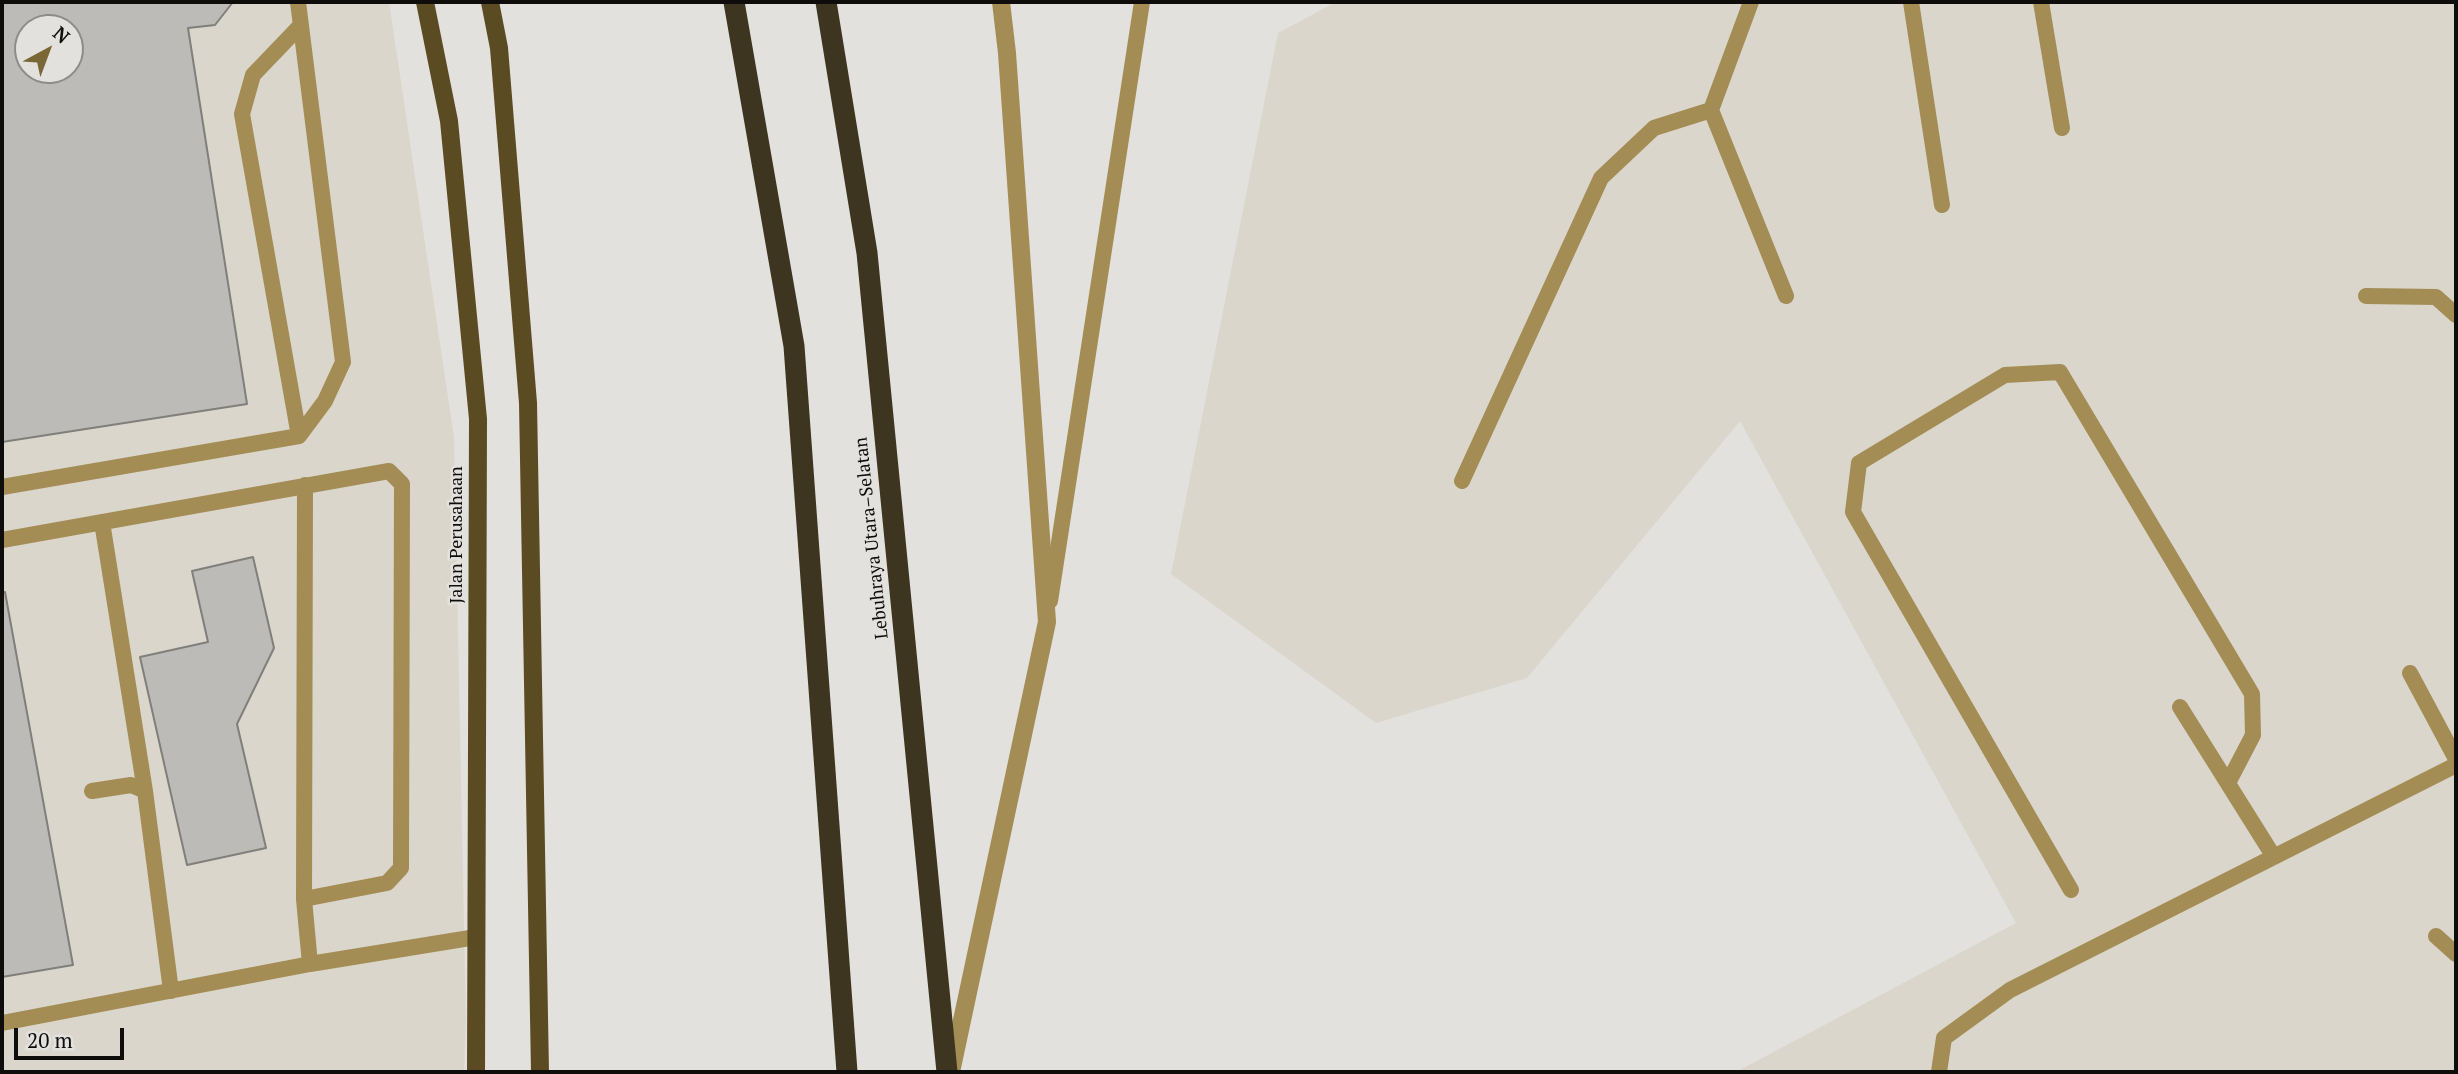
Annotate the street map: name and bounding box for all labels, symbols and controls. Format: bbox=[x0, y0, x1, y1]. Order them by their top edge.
north arrow bbox=[14, 14, 84, 84]
text: N bbox=[48, 20, 75, 48]
street label: Lebuhraya Utara–Selatan bbox=[851, 436, 893, 640]
street label: Jalan Perusahaan bbox=[446, 466, 468, 604]
scale bar bbox=[18, 1014, 128, 1058]
text: 20 m bbox=[27, 1026, 73, 1054]

